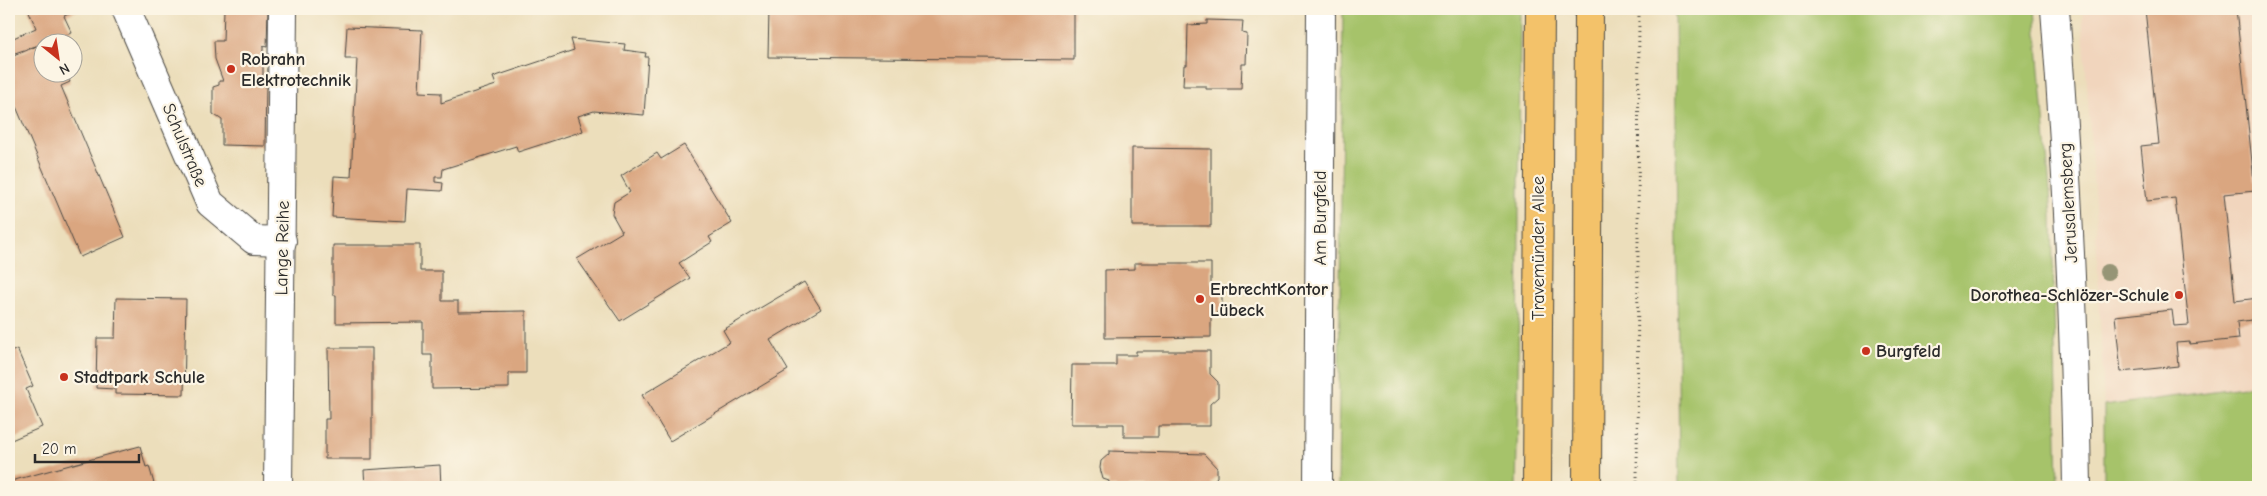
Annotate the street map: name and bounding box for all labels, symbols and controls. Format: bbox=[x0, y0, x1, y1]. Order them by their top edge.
north arrow bbox=[32, 32, 82, 82]
place label: Robrahn Elektrotechnik bbox=[241, 49, 351, 91]
text: N bbox=[56, 59, 72, 78]
marker: Robrahn Elektrotechnik bbox=[225, 63, 237, 75]
street label: Schulstraße bbox=[158, 100, 212, 190]
street label: Jerusalemsberg bbox=[2055, 142, 2082, 264]
street label: Am Burgfeld bbox=[1310, 170, 1331, 266]
street label: Travemünder Allee bbox=[1528, 176, 1549, 320]
street label: Lange Reihe bbox=[271, 200, 294, 296]
place label: ErbrechtKontor Lübeck bbox=[1210, 279, 1329, 321]
place label: Dorothea-Schlözer-Schule bbox=[1970, 285, 2169, 306]
marker: Dorothea-Schlözer-Schule bbox=[2173, 289, 2185, 301]
marker: ErbrechtKontor Lübeck bbox=[1194, 293, 1206, 305]
place label: Burgfeld bbox=[1876, 341, 1941, 362]
marker: Burgfeld bbox=[1860, 345, 1872, 357]
place label: Stadtpark Schule bbox=[74, 367, 205, 388]
marker: Stadtpark Schule bbox=[58, 371, 70, 383]
scale bar bbox=[35, 431, 139, 463]
text: 20 m bbox=[42, 440, 76, 458]

